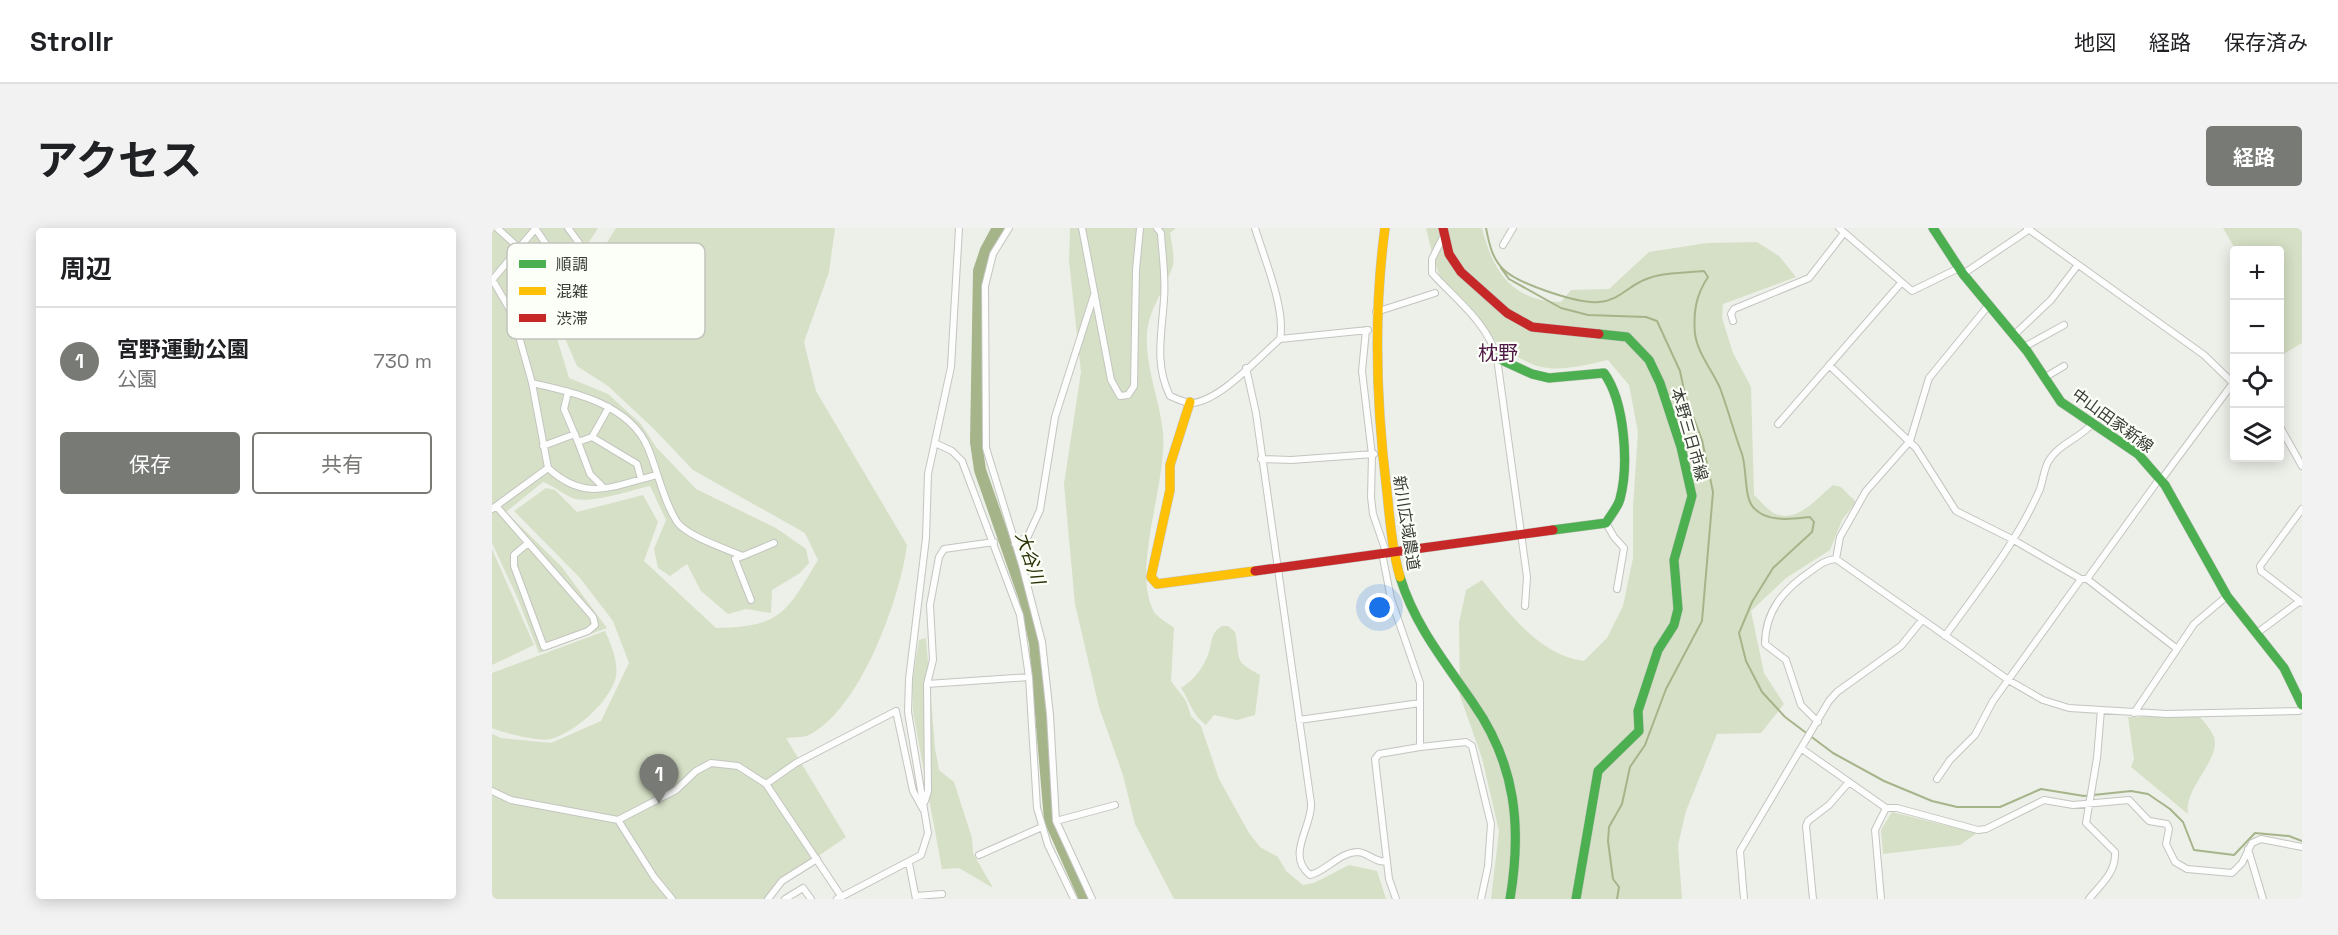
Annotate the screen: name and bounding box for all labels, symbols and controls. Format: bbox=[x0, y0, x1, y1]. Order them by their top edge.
text: Strollr bbox=[30, 23, 113, 59]
text: 地図 bbox=[2074, 29, 2116, 56]
text: 経路 bbox=[2149, 29, 2191, 56]
text: 保存済み bbox=[2224, 29, 2308, 56]
button: 経路 bbox=[2206, 126, 2302, 186]
text: アクセス bbox=[36, 134, 202, 187]
legend bbox=[507, 243, 705, 339]
map controls bbox=[2230, 246, 2284, 462]
button: + bbox=[2230, 246, 2284, 300]
text: 周辺 bbox=[60, 252, 112, 286]
text: 順調 bbox=[556, 254, 588, 275]
text: 混雑 bbox=[556, 281, 588, 302]
button: − bbox=[2230, 300, 2284, 354]
text: 渋滞 bbox=[556, 308, 588, 329]
text: 宮野運動公園 bbox=[117, 335, 249, 363]
district label: 枕野 bbox=[1478, 340, 1518, 366]
text: 1 bbox=[75, 348, 84, 374]
text: 730 m bbox=[373, 348, 432, 374]
button: locate bbox=[2230, 354, 2284, 408]
text: 公園 bbox=[117, 366, 157, 392]
street label: 中山田家新線 bbox=[2068, 384, 2158, 457]
street label: 本野三日市線 bbox=[1666, 385, 1713, 483]
button: layers bbox=[2230, 408, 2284, 462]
button: 保存 bbox=[60, 432, 240, 494]
button: 共有 bbox=[252, 432, 432, 494]
street label: 新川広域農道 bbox=[1389, 474, 1424, 572]
water label: 大谷川 bbox=[1011, 529, 1051, 589]
your location bbox=[1365, 593, 1394, 622]
pin: 1 bbox=[640, 754, 678, 804]

